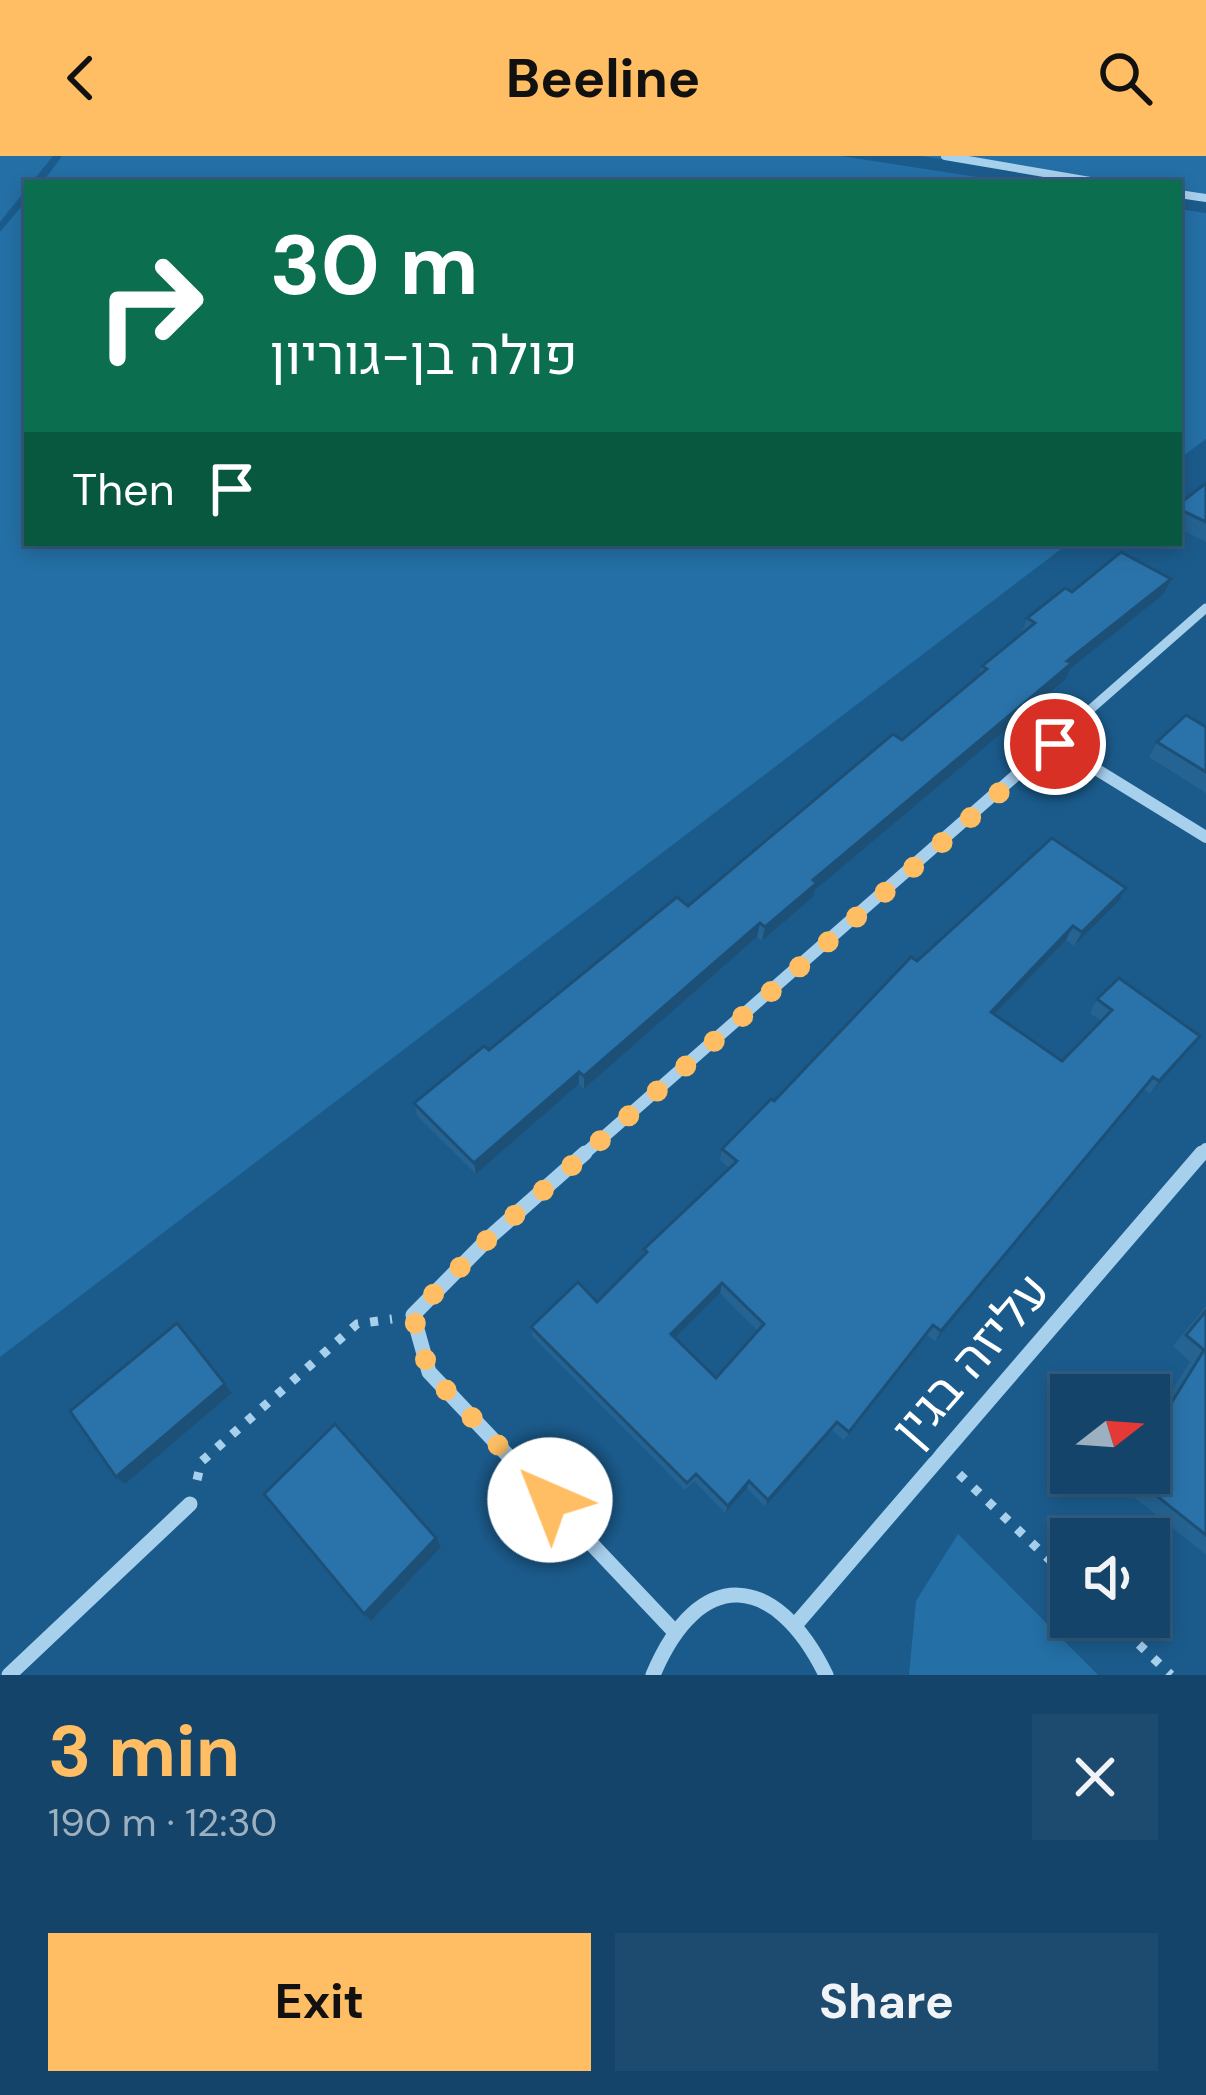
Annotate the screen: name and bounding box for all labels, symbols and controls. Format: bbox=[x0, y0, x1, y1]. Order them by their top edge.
text: Beeline bbox=[506, 43, 700, 114]
icon: back bbox=[48, 45, 114, 111]
icon: search bbox=[1092, 45, 1158, 111]
text: 30 m bbox=[270, 211, 479, 320]
icon: right bbox=[72, 228, 228, 384]
text: פולה בן-גוריון bbox=[270, 320, 578, 391]
icon: arrive bbox=[199, 456, 265, 522]
text: Then bbox=[72, 460, 175, 519]
pin bbox=[1004, 693, 1106, 795]
icon: arrive bbox=[1022, 711, 1088, 777]
street label: עליזה בגין bbox=[876, 1258, 1064, 1460]
north arrow bbox=[1050, 1374, 1170, 1494]
map controls bbox=[1050, 1374, 1170, 1638]
position arrow bbox=[487, 1437, 613, 1563]
button: sound bbox=[1050, 1518, 1170, 1638]
text: 3 min bbox=[48, 1705, 240, 1798]
button: close bbox=[1032, 1714, 1158, 1840]
text: 190 m · 12:30 bbox=[48, 1797, 277, 1848]
button: Exit bbox=[48, 1933, 591, 2071]
button: Share bbox=[615, 1933, 1158, 2071]

